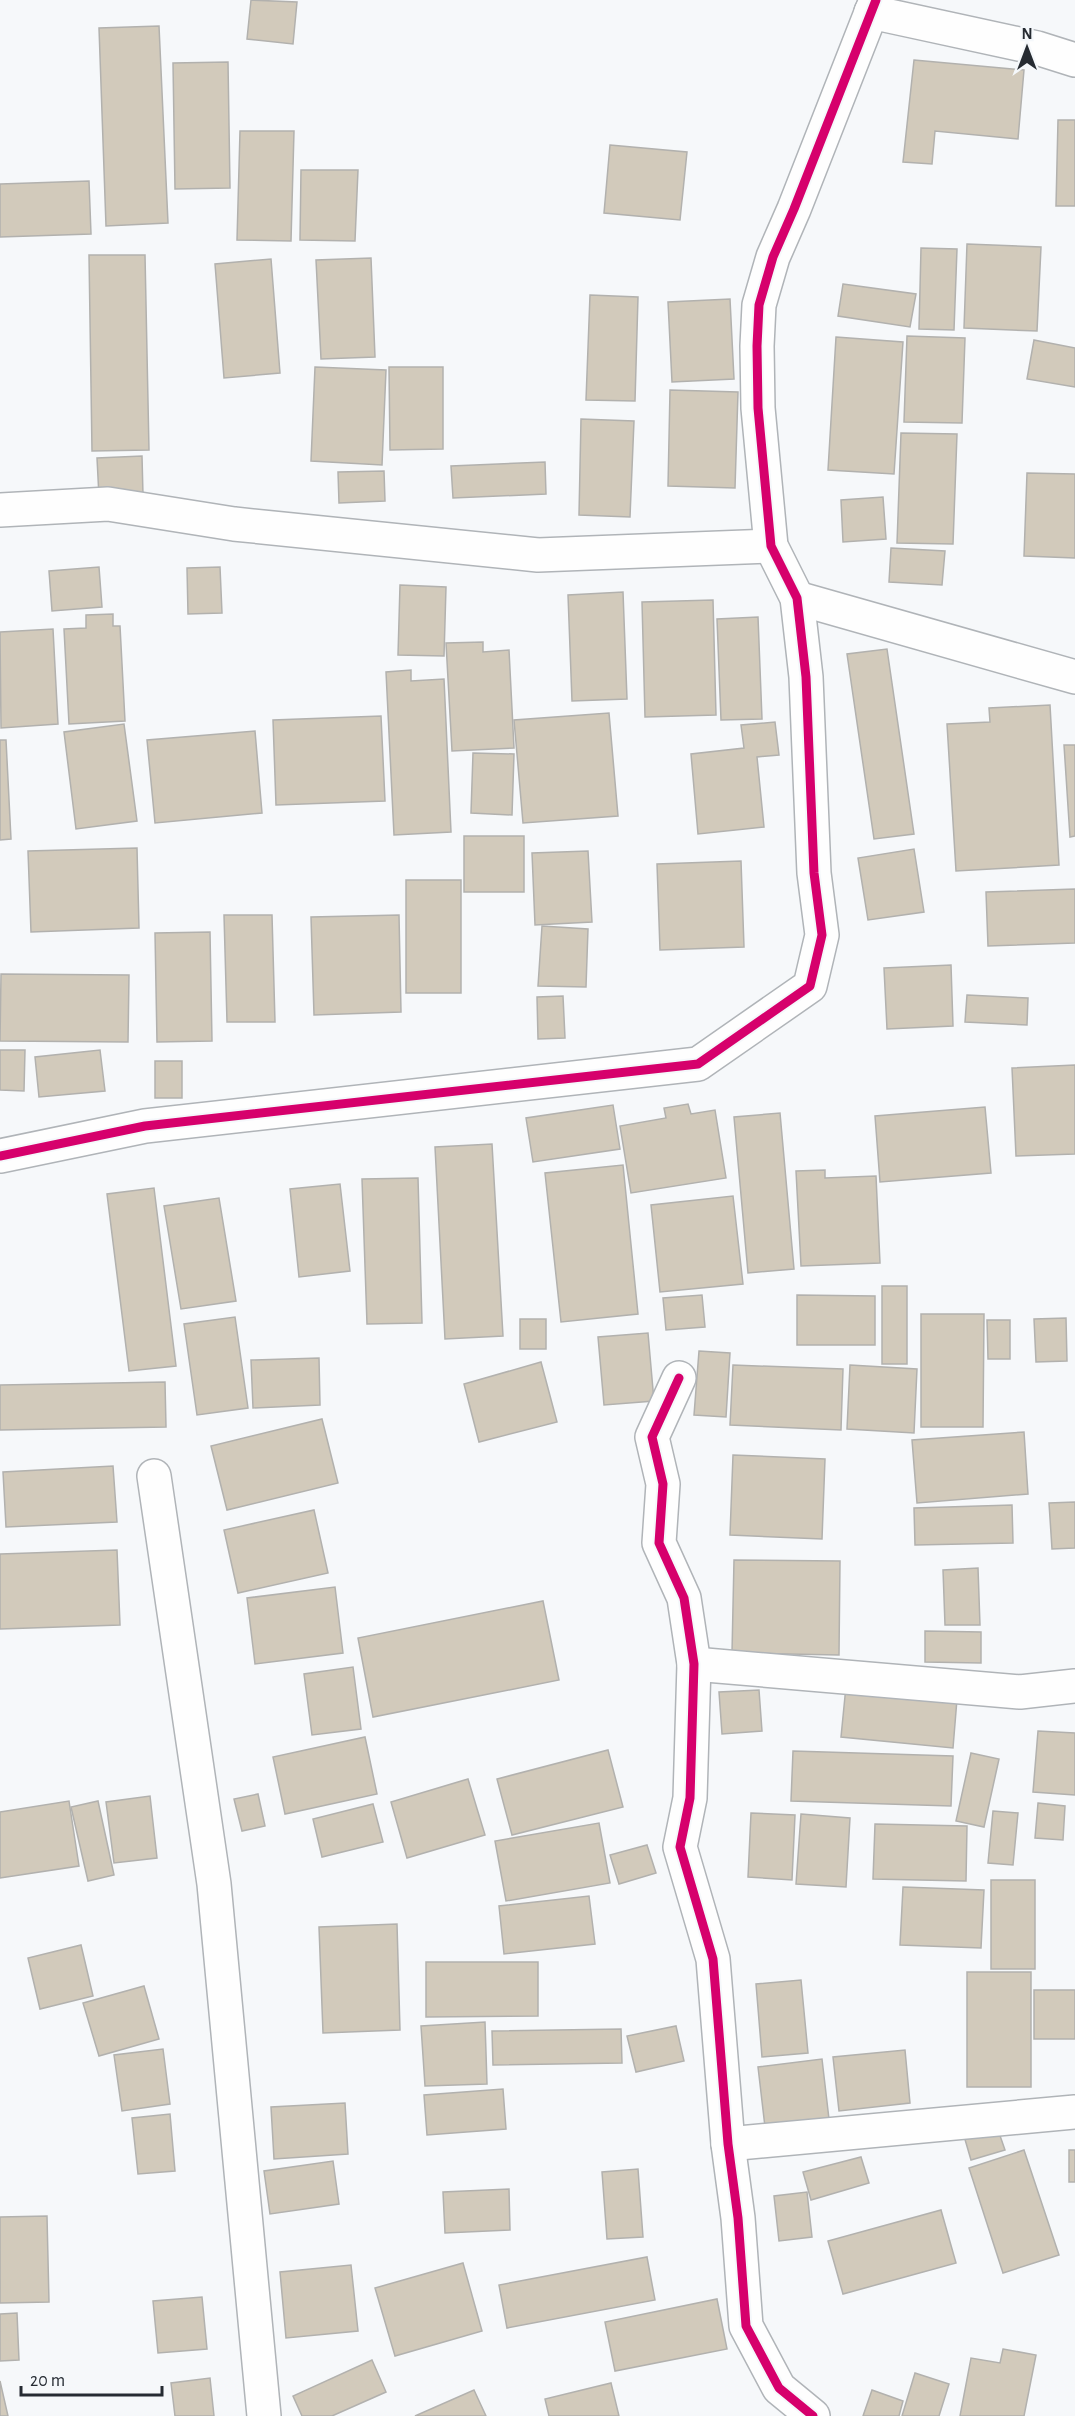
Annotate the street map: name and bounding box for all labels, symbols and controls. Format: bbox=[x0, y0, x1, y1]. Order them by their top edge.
north arrow bbox=[997, 18, 1057, 78]
text: N bbox=[1021, 26, 1033, 42]
scale bar bbox=[21, 2359, 162, 2397]
text: 20 m bbox=[30, 2372, 65, 2390]

